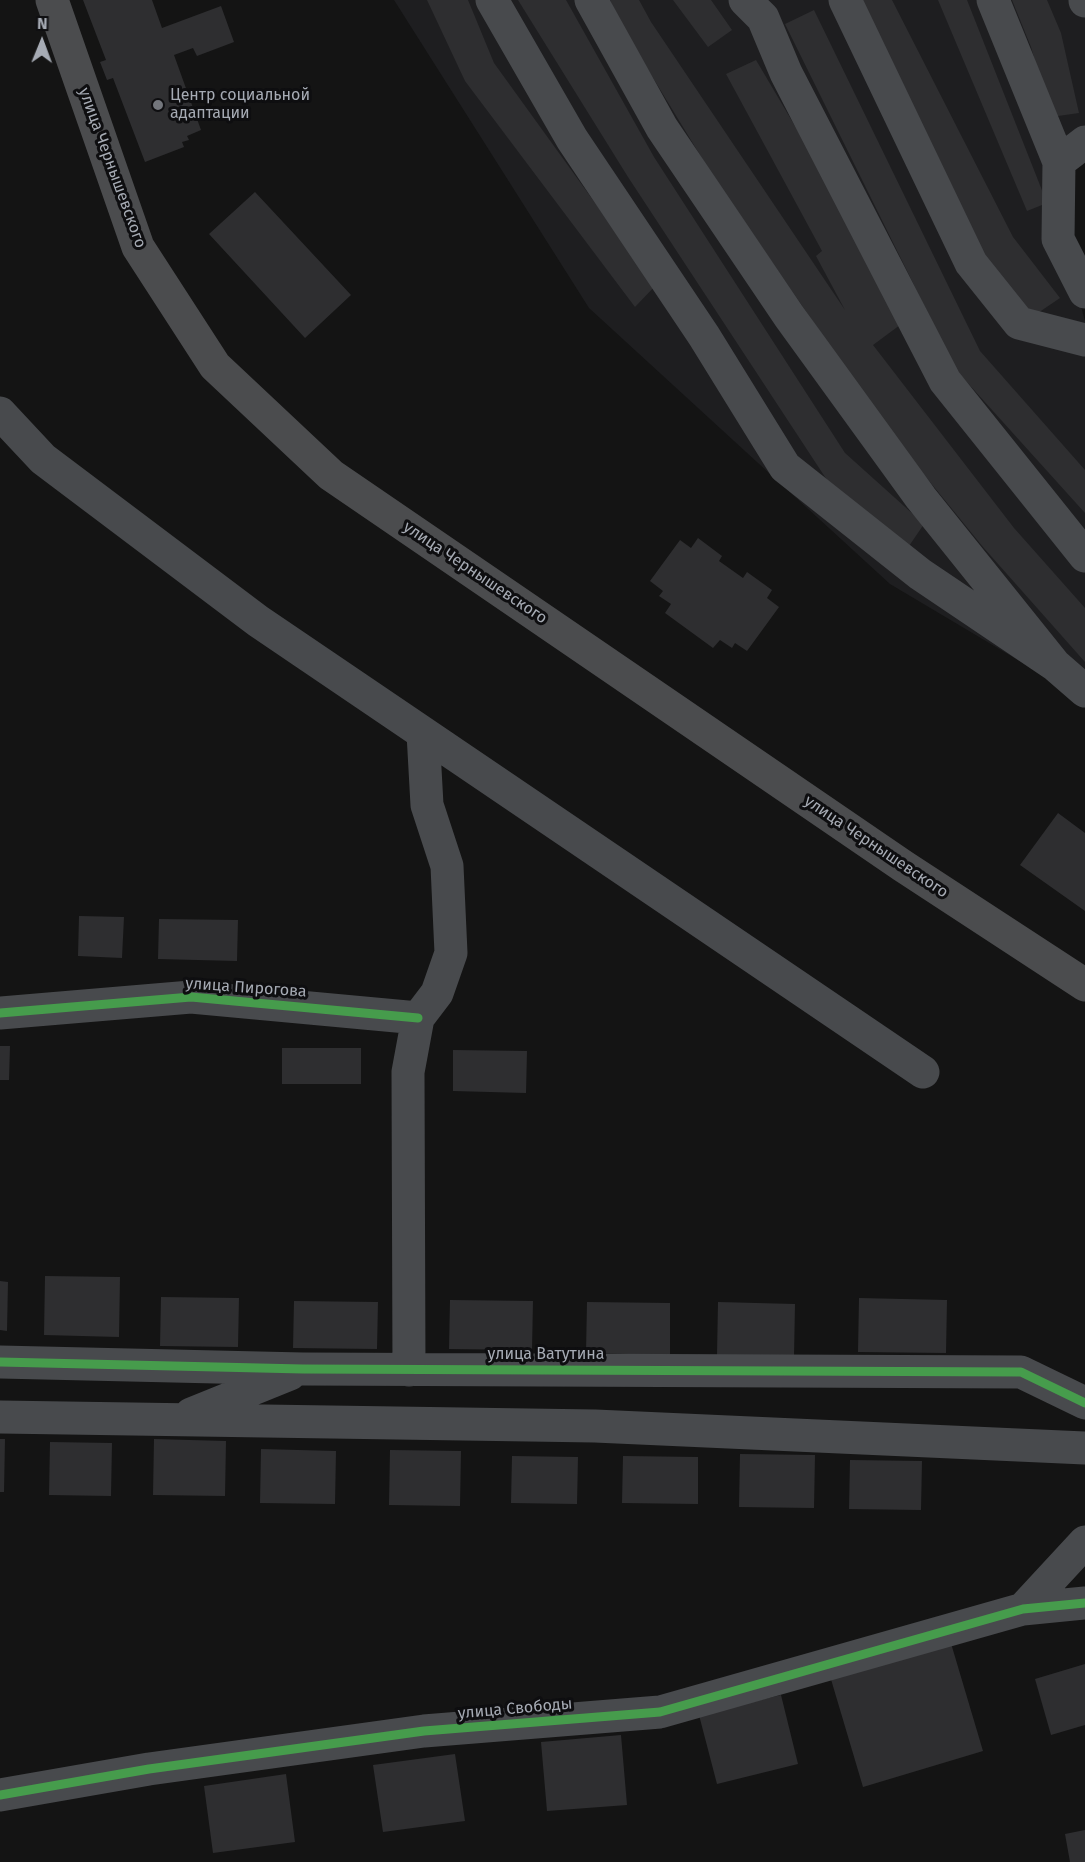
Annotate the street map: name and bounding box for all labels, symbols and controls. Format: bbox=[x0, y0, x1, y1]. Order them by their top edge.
north arrow bbox=[12, 12, 72, 72]
text: N bbox=[37, 14, 48, 33]
street label: улица Чернышевского bbox=[74, 85, 150, 251]
place label: Центр социальной адаптации bbox=[170, 86, 310, 124]
marker: Центр социальной адаптации bbox=[151, 98, 165, 112]
street label: улица Чернышевского bbox=[399, 518, 551, 628]
street label: улица Чернышевского bbox=[800, 792, 952, 902]
street label: улица Пирогова bbox=[185, 974, 307, 1002]
street label: улица Ватутина bbox=[487, 1345, 605, 1365]
street label: улица Свободы bbox=[457, 1694, 573, 1724]

